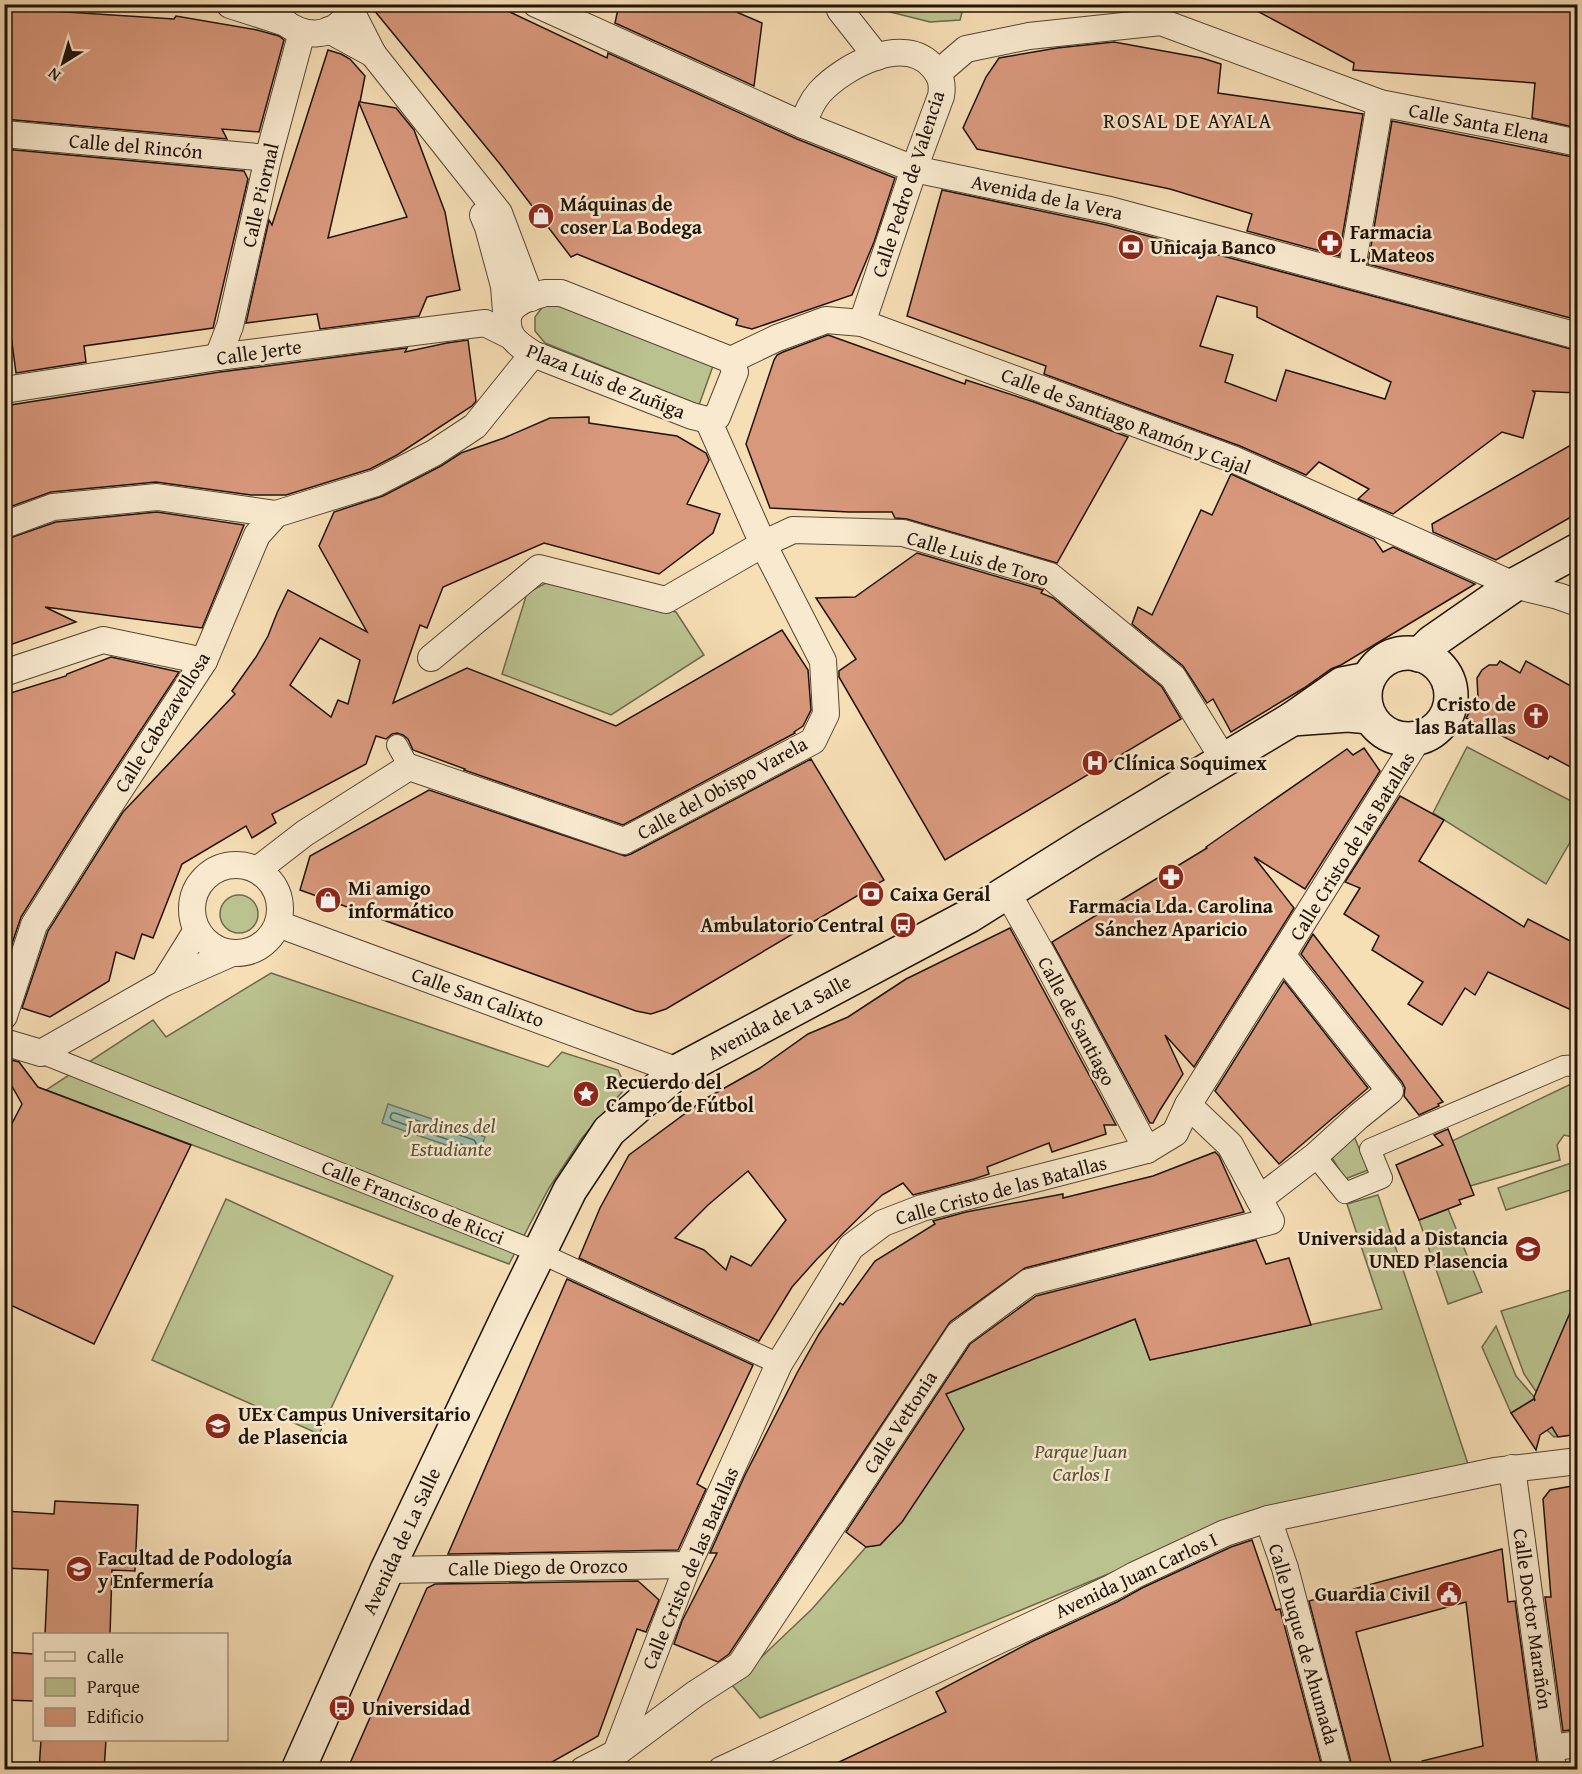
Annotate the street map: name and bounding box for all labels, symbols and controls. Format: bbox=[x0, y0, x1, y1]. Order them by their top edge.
north arrow bbox=[33, 33, 93, 93]
text: N bbox=[42, 62, 65, 88]
street label: Calle Pedro de Valencia bbox=[864, 86, 952, 281]
street label: Calle Santa Elena bbox=[1406, 95, 1552, 150]
district label: ROSAL DE AYALA bbox=[1103, 105, 1273, 136]
street label: Calle del Rincón bbox=[68, 125, 204, 166]
street label: Calle Piornal bbox=[233, 139, 286, 250]
street label: Avenida de la Vera bbox=[969, 166, 1126, 227]
place label: Máquinas de coser La Bodega bbox=[560, 189, 703, 241]
shop icon: Máquinas de coser La Bodega bbox=[526, 201, 556, 231]
place label: Farmacia L. Mateos bbox=[1350, 217, 1435, 269]
pharmacy icon: Farmacia L. Mateos bbox=[1315, 228, 1345, 258]
bank icon: Unicaja Banco bbox=[1116, 232, 1146, 262]
place label: Unicaja Banco bbox=[1150, 232, 1276, 261]
street label: Calle Jerte bbox=[214, 331, 303, 372]
street label: Plaza Luis de Zuñiga bbox=[522, 335, 691, 426]
street label: Calle de Santiago Ramón y Cajal bbox=[997, 359, 1256, 482]
street label: Calle Luis de Toro bbox=[904, 522, 1053, 593]
street label: Calle Cabezavellosa bbox=[107, 645, 217, 798]
place label: Cristo de las Batallas bbox=[1415, 689, 1516, 741]
church icon: Cristo de las Batallas bbox=[1521, 701, 1551, 731]
street label: Calle del Obispo Varela bbox=[631, 728, 813, 846]
street label: Calle Cristo de las Batallas bbox=[1282, 746, 1422, 946]
hospital icon: Clínica Soquimex bbox=[1080, 748, 1110, 778]
place label: Clínica Soquimex bbox=[1114, 748, 1267, 777]
pharmacy icon: Farmacia Lda. Carolina Sánchez Aparicio bbox=[1156, 862, 1186, 892]
place label: Mi amigo informático bbox=[348, 873, 454, 925]
bank icon: Caixa Geral bbox=[856, 879, 886, 909]
place label: Caixa Geral bbox=[890, 879, 990, 908]
shop icon: Mi amigo informático bbox=[313, 885, 343, 915]
place label: Farmacia Lda. Carolina Sánchez Aparicio bbox=[1069, 891, 1274, 943]
place label: Ambulatorio Central bbox=[701, 910, 884, 939]
bus stop icon: Ambulatorio Central bbox=[888, 910, 918, 940]
street label: Calle de Santiago bbox=[1031, 951, 1124, 1091]
street label: Calle San Calixto bbox=[408, 959, 549, 1034]
street label: Avenida de La Salle bbox=[702, 966, 856, 1067]
place label: Recuerdo del Campo de Fútbol bbox=[606, 1067, 754, 1119]
place icon: Recuerdo del Campo de Fútbol bbox=[571, 1079, 601, 1109]
park label: Jardines del Estudiante bbox=[404, 1111, 496, 1163]
street label: Calle Cristo de las Batallas bbox=[892, 1147, 1110, 1232]
street label: Calle Francisco de Ricci bbox=[318, 1152, 509, 1252]
place label: Universidad a Distancia UNED Plasencia bbox=[1298, 1223, 1509, 1275]
school or university icon: Universidad a Distancia UNED Plasencia bbox=[1513, 1234, 1543, 1264]
street label: Calle Vettonia bbox=[855, 1364, 944, 1479]
place label: UEx Campus Universitario de Plasencia bbox=[238, 1399, 471, 1451]
school or university icon: UEx Campus Universitario de Plasencia bbox=[203, 1411, 233, 1441]
park label: Parque Juan Carlos I bbox=[1034, 1436, 1127, 1488]
street label: Avenida de La Salle bbox=[354, 1462, 447, 1619]
street label: Calle Cristo de las Batallas bbox=[634, 1462, 745, 1674]
street label: Avenida Juan Carlos I bbox=[1050, 1524, 1222, 1625]
street label: Calle Doctor Marañón bbox=[1506, 1527, 1561, 1711]
street label: Calle Duque de Ahumada bbox=[1262, 1540, 1347, 1748]
place label: Facultad de Podología y Enfermería bbox=[97, 1543, 293, 1595]
street label: Calle Diego de Orozco bbox=[448, 1550, 628, 1583]
school or university icon: Facultad de Podología y Enfermería bbox=[64, 1554, 94, 1584]
place label: Guardia Civil bbox=[1315, 1579, 1430, 1608]
public building icon: Guardia Civil bbox=[1434, 1579, 1464, 1609]
legend bbox=[33, 1633, 228, 1741]
text: Calle bbox=[87, 1643, 124, 1670]
text: Parque bbox=[87, 1673, 140, 1700]
bus stop icon: Universidad bbox=[327, 1693, 357, 1723]
place label: Universidad bbox=[362, 1693, 471, 1722]
text: Edificio bbox=[87, 1703, 144, 1730]

